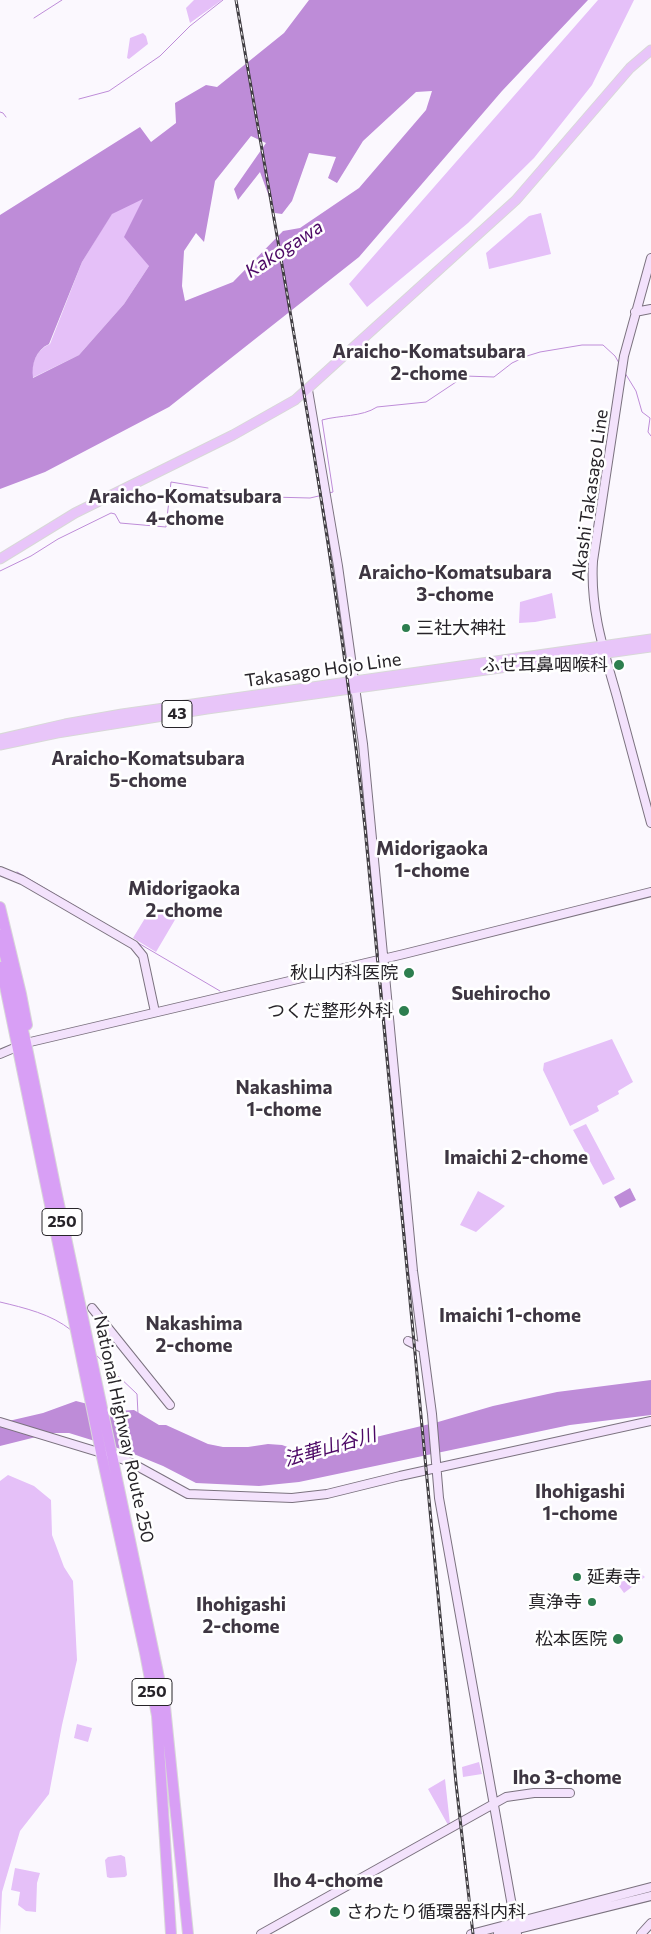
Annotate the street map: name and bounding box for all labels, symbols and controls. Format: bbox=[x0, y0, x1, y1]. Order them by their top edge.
water label: Kakogawa bbox=[241, 215, 327, 283]
district label: Araicho-Komatsubara 2-chome bbox=[332, 341, 526, 385]
street label: Akashi Takasago Line bbox=[567, 408, 613, 582]
district label: Araicho-Komatsubara 4-chome bbox=[88, 486, 282, 530]
district label: Araicho-Komatsubara 3-chome bbox=[358, 562, 552, 606]
place label: 三社大神社 bbox=[416, 617, 506, 639]
marker: 三社大神社 bbox=[400, 622, 412, 634]
street label: Takasago Hojo Line bbox=[243, 648, 403, 692]
place label: ふせ耳鼻咽喉科 bbox=[482, 654, 608, 676]
marker: ふせ耳鼻咽喉科 bbox=[612, 658, 626, 672]
road number: 43 bbox=[162, 701, 192, 728]
district label: Araicho-Komatsubara 5-chome bbox=[51, 748, 245, 792]
district label: Midorigaoka 1-chome bbox=[376, 838, 488, 882]
district label: Midorigaoka 2-chome bbox=[128, 878, 240, 922]
place label: 秋山内科医院 bbox=[290, 962, 398, 984]
marker: 秋山内科医院 bbox=[402, 966, 416, 980]
district label: Suehirocho bbox=[451, 983, 551, 1005]
place label: つくだ整形外科 bbox=[267, 1000, 393, 1022]
marker: つくだ整形外科 bbox=[397, 1004, 411, 1018]
district label: Nakashima 1-chome bbox=[236, 1077, 332, 1121]
district label: Imaichi 2-chome bbox=[444, 1147, 588, 1169]
road number: 250 bbox=[42, 1208, 82, 1236]
district label: Imaichi 1-chome bbox=[439, 1305, 581, 1327]
street label: National Highway Route 250 bbox=[89, 1313, 159, 1545]
district label: Nakashima 2-chome bbox=[146, 1313, 242, 1357]
water label: 法華山谷川 bbox=[281, 1423, 379, 1471]
district label: Ihohigashi 1-chome bbox=[535, 1481, 625, 1525]
place label: 延寿寺 bbox=[587, 1566, 641, 1588]
marker: 延寿寺 bbox=[571, 1571, 583, 1583]
place label: 真浄寺 bbox=[528, 1591, 582, 1613]
district label: Ihohigashi 2-chome bbox=[196, 1594, 286, 1638]
marker: 真浄寺 bbox=[586, 1596, 598, 1608]
place label: 松本医院 bbox=[535, 1628, 607, 1650]
marker: 松本医院 bbox=[611, 1632, 625, 1646]
road number: 250 bbox=[132, 1678, 172, 1705]
district label: Iho 3-chome bbox=[512, 1767, 622, 1789]
district label: Iho 4-chome bbox=[273, 1870, 383, 1892]
place label: さわたり循環器科内科 bbox=[346, 1901, 526, 1923]
marker: さわたり循環器科内科 bbox=[328, 1905, 342, 1919]

